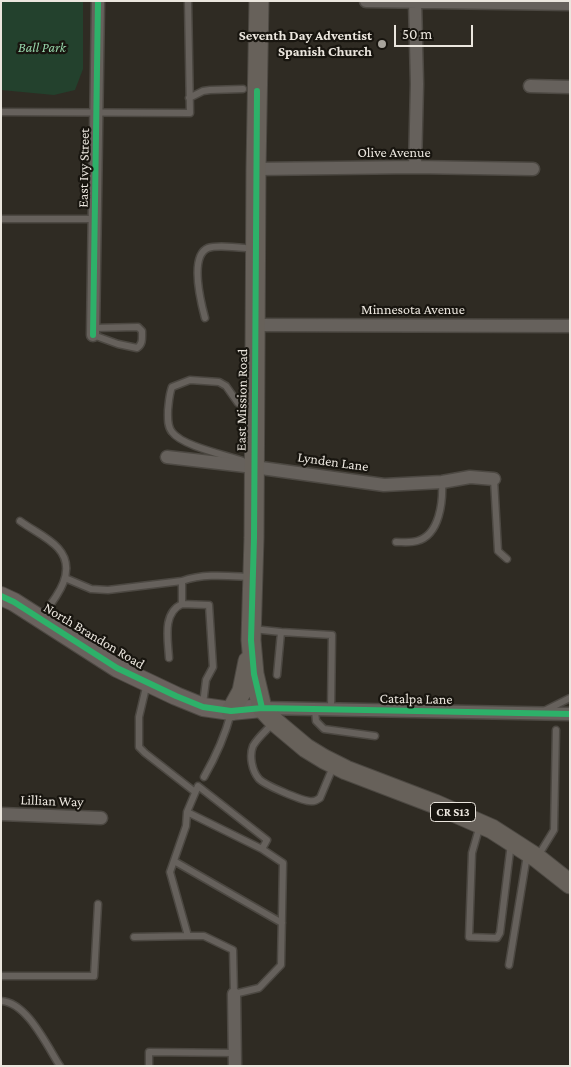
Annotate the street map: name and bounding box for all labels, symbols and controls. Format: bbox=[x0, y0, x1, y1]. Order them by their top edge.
scale bar bbox=[396, 15, 475, 47]
text: 50 m bbox=[402, 26, 432, 42]
place label: Seventh Day Adventist Spanish Church bbox=[239, 28, 372, 60]
marker: Seventh Day Adventist Spanish Church bbox=[376, 38, 388, 50]
park label: Ball Park bbox=[18, 40, 66, 56]
street label: East Ivy Street bbox=[75, 128, 93, 208]
street label: Olive Avenue bbox=[357, 145, 431, 161]
street label: Minnesota Avenue bbox=[361, 302, 465, 318]
street label: East Mission Road bbox=[233, 349, 251, 451]
street label: Lynden Lane bbox=[296, 449, 370, 475]
street label: North Brandon Road bbox=[40, 599, 148, 673]
street label: Catalpa Lane bbox=[379, 690, 453, 708]
street label: Lillian Way bbox=[20, 791, 84, 811]
road number: CR S13 bbox=[430, 802, 476, 822]

